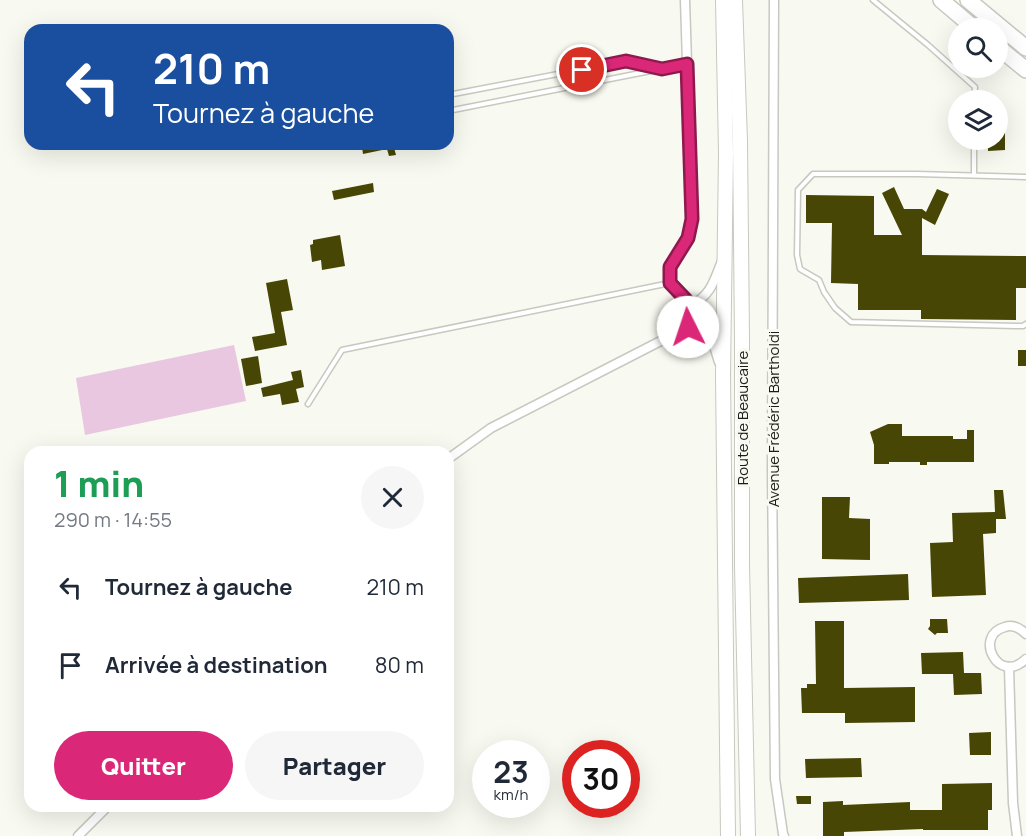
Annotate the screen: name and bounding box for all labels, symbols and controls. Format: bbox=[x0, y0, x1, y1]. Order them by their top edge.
map controls bbox=[948, 18, 1008, 150]
button: search bbox=[948, 18, 1008, 78]
text: 210 m bbox=[153, 39, 270, 97]
pin bbox=[556, 44, 607, 95]
icon: left bbox=[54, 48, 132, 126]
icon: arrive bbox=[565, 53, 598, 86]
button: layers bbox=[948, 90, 1008, 150]
text: Tournez à gauche bbox=[153, 94, 374, 131]
position arrow bbox=[656, 295, 720, 359]
street label: Avenue Frédéric Bartholdi bbox=[763, 331, 784, 507]
street label: Route de Beaucaire bbox=[732, 351, 753, 485]
text: 1 min bbox=[54, 459, 144, 508]
button: close bbox=[361, 466, 424, 529]
text: 290 m · 14:55 bbox=[54, 506, 172, 533]
icon: left bbox=[54, 571, 87, 604]
text: Tournez à gauche bbox=[105, 572, 292, 602]
text: 210 m bbox=[366, 572, 424, 602]
icon: arrive bbox=[54, 649, 87, 682]
text: Arrivée à destination bbox=[105, 650, 328, 680]
text: 80 m bbox=[375, 650, 424, 680]
button: Quitter bbox=[54, 731, 233, 800]
button: Partager bbox=[245, 731, 424, 800]
speed limit sign: 30 bbox=[562, 740, 640, 818]
text: 23 bbox=[493, 751, 529, 792]
text: km/h bbox=[494, 784, 528, 805]

